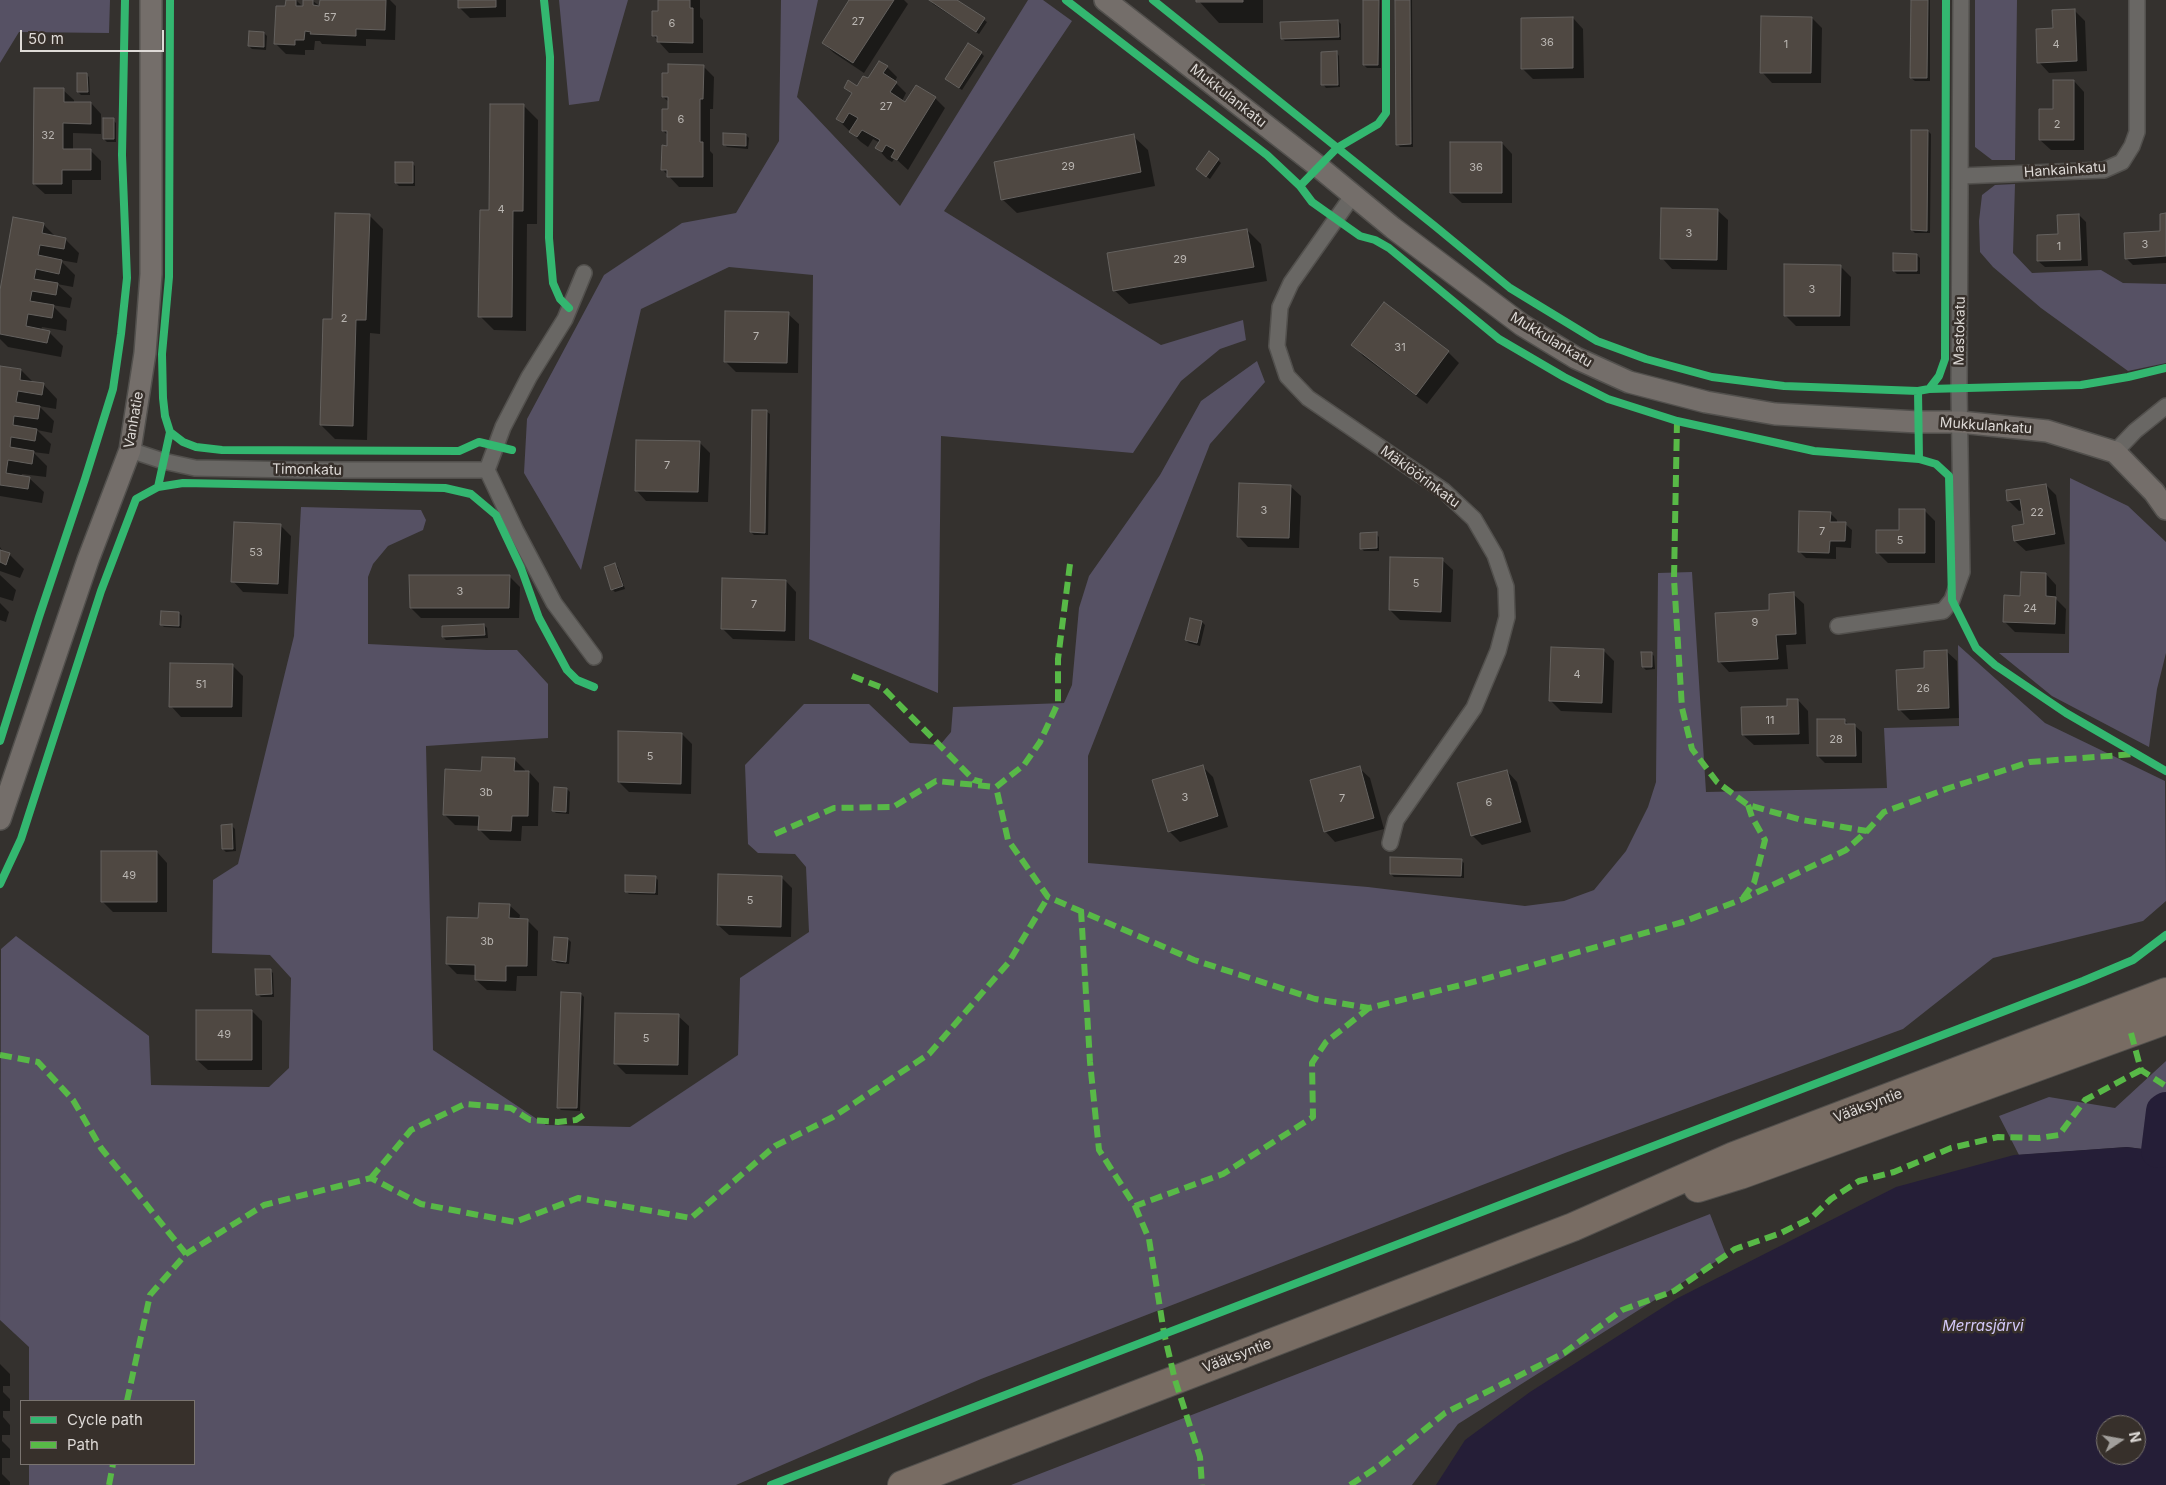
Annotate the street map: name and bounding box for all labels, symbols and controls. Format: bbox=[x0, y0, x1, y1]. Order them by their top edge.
house number: 57 bbox=[324, 11, 336, 25]
house number: 27 bbox=[852, 15, 864, 29]
house number: 6 bbox=[669, 17, 675, 31]
scale bar bbox=[22, 20, 166, 52]
text: 50 m bbox=[28, 29, 64, 48]
house number: 36 bbox=[1540, 36, 1554, 50]
house number: 1 bbox=[1784, 38, 1788, 52]
house number: 4 bbox=[2052, 38, 2060, 52]
street label: Mukkulankatu bbox=[1186, 61, 1270, 131]
house number: 27 bbox=[880, 100, 892, 114]
house number: 6 bbox=[678, 113, 684, 127]
house number: 2 bbox=[2054, 118, 2060, 132]
house number: 32 bbox=[41, 129, 55, 143]
street label: Hankainkatu bbox=[2023, 159, 2107, 181]
house number: 29 bbox=[1061, 160, 1075, 174]
house number: 36 bbox=[1469, 161, 1483, 175]
house number: 4 bbox=[497, 203, 505, 217]
house number: 3 bbox=[1686, 227, 1692, 241]
house number: 3 bbox=[2142, 238, 2148, 252]
house number: 1 bbox=[2057, 240, 2061, 254]
house number: 29 bbox=[1173, 253, 1187, 267]
house number: 3 bbox=[1809, 283, 1815, 297]
street label: Mastokatu bbox=[1951, 296, 1969, 366]
street label: Mukkulankatu bbox=[1507, 309, 1595, 371]
house number: 2 bbox=[341, 312, 347, 326]
house number: 7 bbox=[753, 330, 759, 344]
house number: 31 bbox=[1394, 341, 1406, 355]
street label: Vanhatie bbox=[121, 390, 147, 450]
street label: Mukkulankatu bbox=[1939, 414, 2033, 438]
street label: Mäklöörinkatu bbox=[1377, 443, 1463, 511]
house number: 7 bbox=[664, 459, 670, 473]
street label: Timonkatu bbox=[272, 461, 342, 479]
house number: 3 bbox=[1261, 504, 1267, 518]
house number: 22 bbox=[2030, 506, 2044, 520]
house number: 7 bbox=[1819, 525, 1825, 539]
house number: 5 bbox=[1897, 534, 1903, 548]
house number: 53 bbox=[249, 546, 263, 560]
house number: 5 bbox=[1413, 577, 1419, 591]
house number: 3 bbox=[457, 585, 463, 599]
house number: 7 bbox=[751, 598, 757, 612]
house number: 24 bbox=[2023, 602, 2037, 616]
house number: 9 bbox=[1752, 616, 1758, 630]
house number: 4 bbox=[1573, 668, 1581, 682]
house number: 51 bbox=[195, 678, 207, 692]
house number: 26 bbox=[1916, 682, 1930, 696]
house number: 11 bbox=[1766, 714, 1774, 728]
house number: 28 bbox=[1829, 733, 1843, 747]
house number: 5 bbox=[647, 750, 653, 764]
house number: 3b bbox=[479, 786, 493, 800]
house number: 3 bbox=[1182, 791, 1188, 805]
house number: 7 bbox=[1339, 792, 1345, 806]
house number: 6 bbox=[1486, 796, 1492, 810]
house number: 49 bbox=[122, 869, 136, 883]
house number: 5 bbox=[747, 894, 753, 908]
house number: 3b bbox=[480, 935, 494, 949]
house number: 49 bbox=[217, 1028, 231, 1042]
house number: 5 bbox=[643, 1032, 649, 1046]
street label: Vääksyntie bbox=[1831, 1085, 1905, 1127]
water label: Merrasjärvi bbox=[1942, 1317, 2024, 1335]
street label: Vääksyntie bbox=[1200, 1335, 1274, 1377]
legend bbox=[20, 1400, 195, 1465]
text: Cycle path bbox=[67, 1410, 143, 1429]
north arrow bbox=[2096, 1415, 2146, 1465]
text: N bbox=[2126, 1430, 2145, 1444]
text: Path bbox=[67, 1435, 99, 1454]

